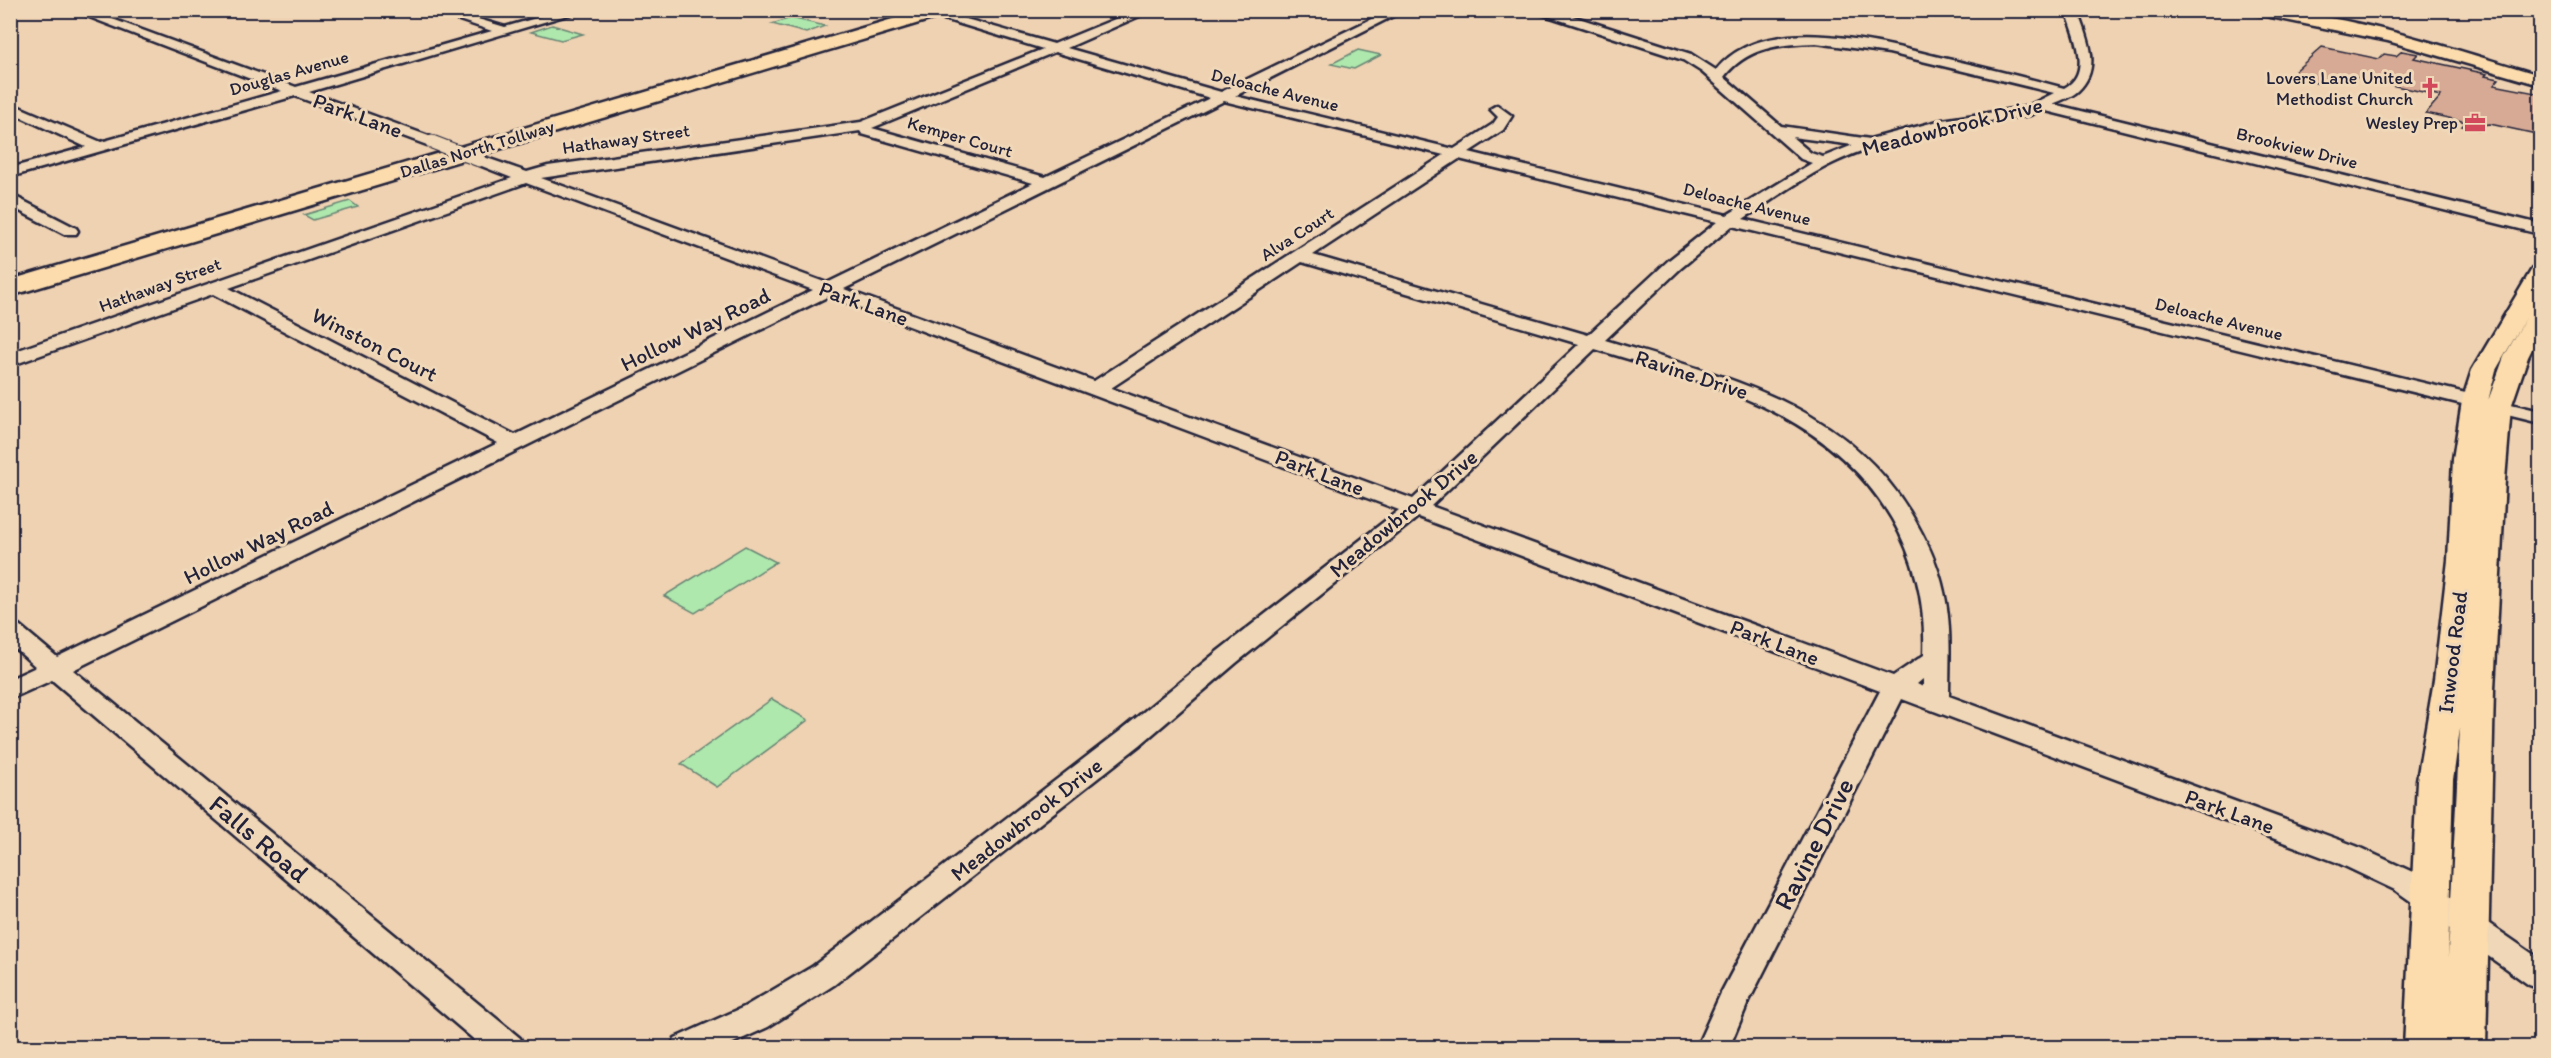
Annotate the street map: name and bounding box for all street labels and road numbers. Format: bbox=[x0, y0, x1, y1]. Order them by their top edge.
street label: Douglas Avenue bbox=[227, 45, 351, 101]
street label: Deloache Avenue bbox=[1209, 64, 1341, 116]
street label: Park Lane bbox=[309, 87, 406, 144]
street label: Meadowbrook Drive bbox=[1859, 91, 2045, 162]
street label: Kemper Court bbox=[905, 112, 1015, 163]
street label: Dallas North Tollway bbox=[397, 115, 557, 183]
street label: Hathaway Street bbox=[561, 119, 691, 159]
street label: Brookview Drive bbox=[2234, 122, 2360, 174]
street label: Deloache Avenue bbox=[1681, 178, 1813, 230]
street label: Alva Court bbox=[1256, 202, 1338, 266]
street label: Hathaway Street bbox=[96, 253, 224, 317]
street label: Park Lane bbox=[815, 275, 912, 332]
street label: Hollow Way Road bbox=[616, 281, 775, 377]
street label: Deloache Avenue bbox=[2153, 293, 2285, 345]
street label: Winston Court bbox=[307, 301, 442, 388]
street label: Ravine Drive bbox=[1632, 344, 1752, 405]
street label: Park Lane bbox=[1271, 443, 1368, 502]
street label: Meadowbrook Drive bbox=[1324, 443, 1483, 583]
street label: Hollow Way Road bbox=[179, 494, 338, 590]
street label: Inwood Road bbox=[2432, 589, 2473, 715]
street label: Park Lane bbox=[1726, 613, 1823, 672]
street label: Meadowbrook Drive bbox=[945, 752, 1108, 887]
street label: Ravine Drive bbox=[1766, 772, 1861, 915]
street label: Park Lane bbox=[2181, 783, 2278, 840]
street label: Falls Road bbox=[203, 787, 316, 890]

